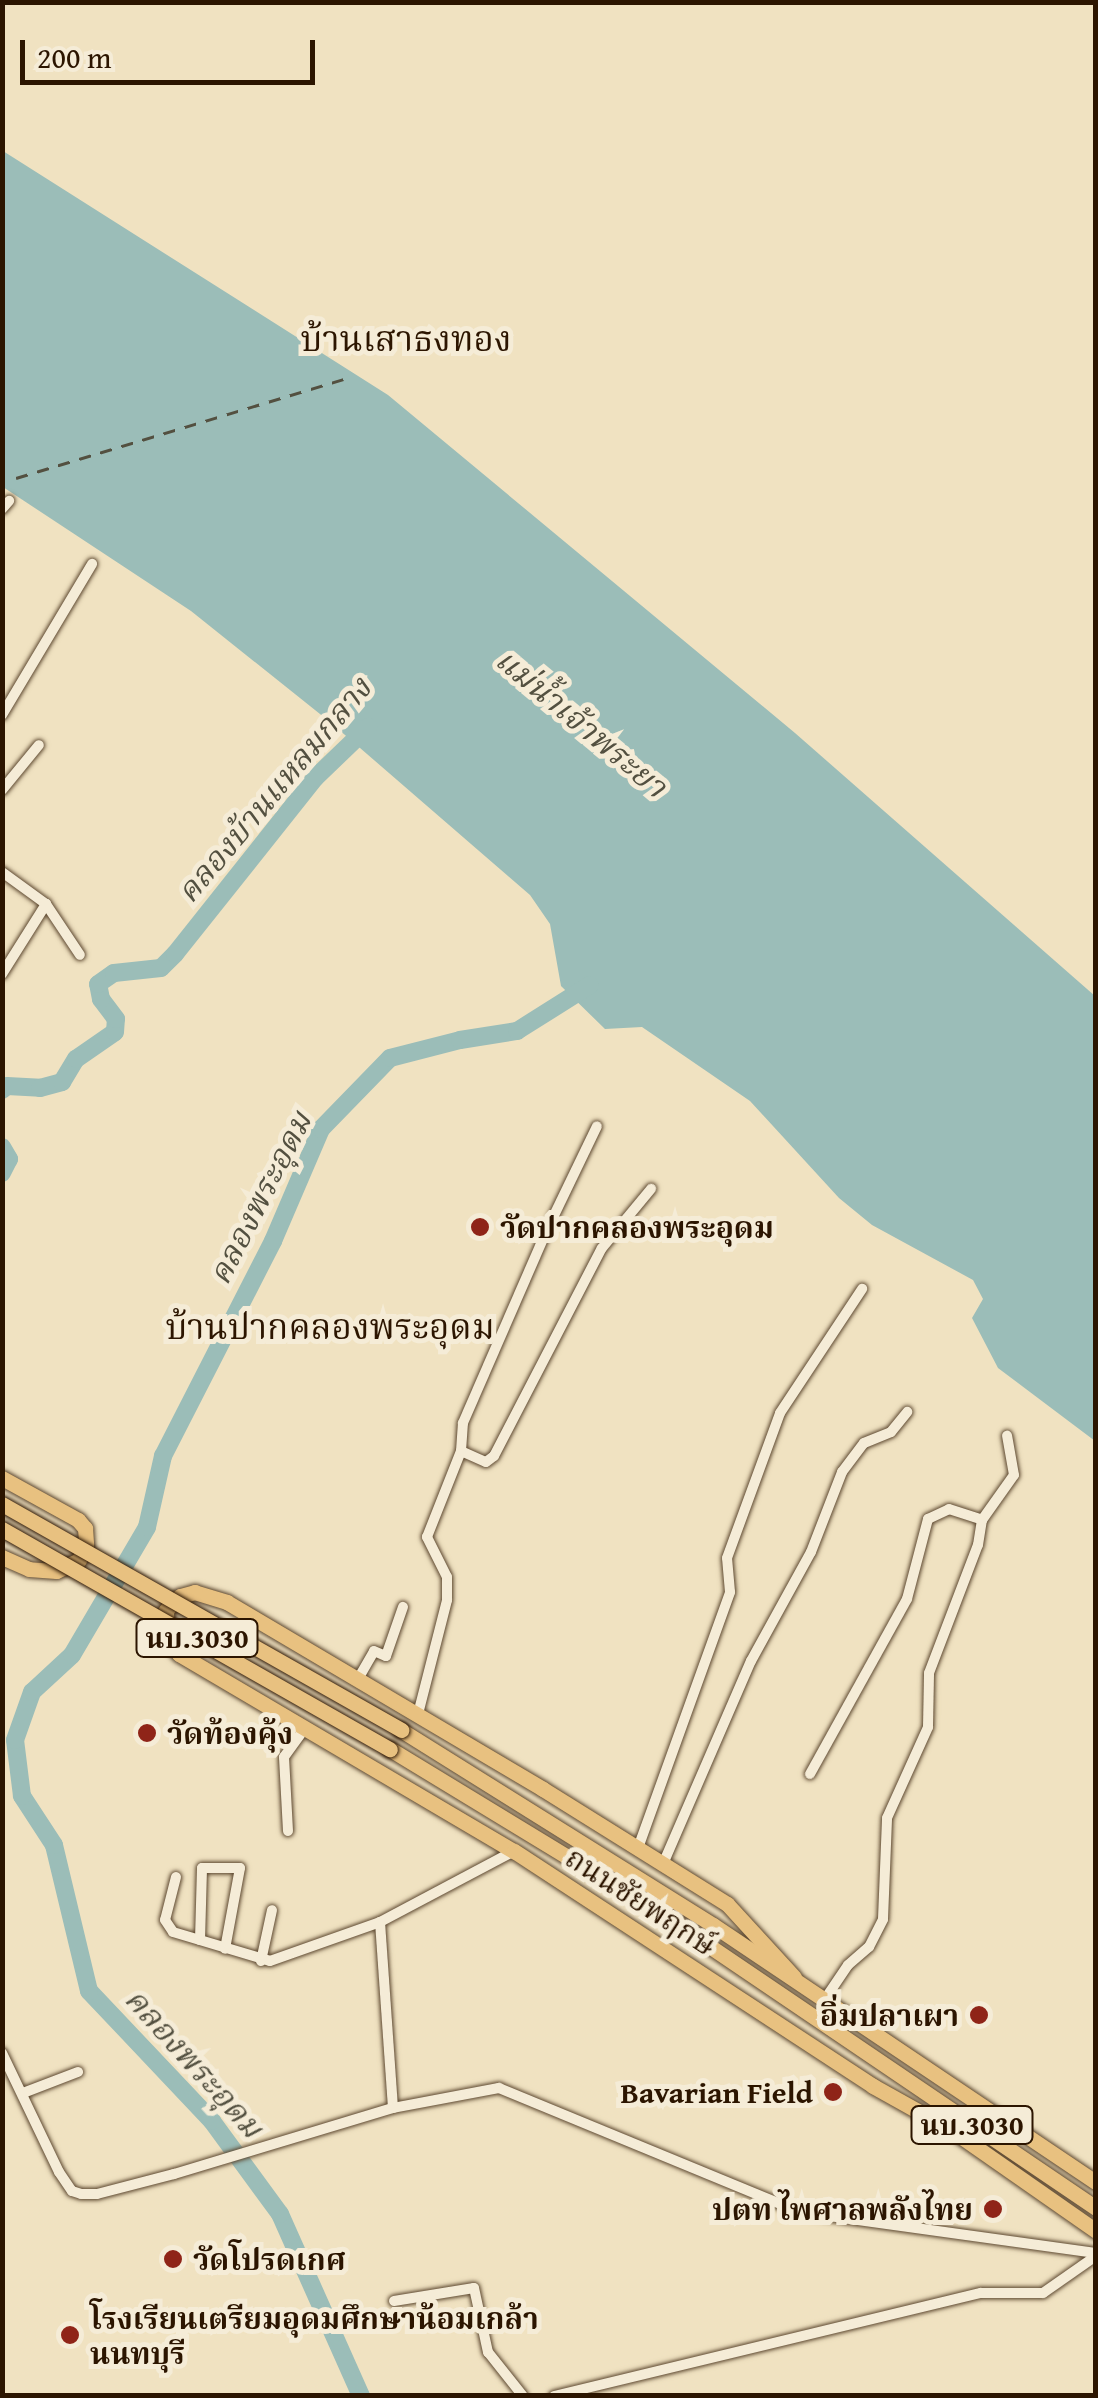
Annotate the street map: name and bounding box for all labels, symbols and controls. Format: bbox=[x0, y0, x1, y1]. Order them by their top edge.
scale bar bbox=[25, 20, 320, 82]
text: 200 m bbox=[37, 35, 111, 79]
district label: บ้านเสาธงทอง bbox=[301, 318, 511, 360]
water label: แม่น้ำเจ้าพระยา bbox=[488, 640, 674, 806]
water label: คลองบ้านแหลมกลาง bbox=[169, 669, 379, 911]
water label: คลองพระอุดม bbox=[200, 1105, 320, 1291]
place label: วัดปากคลองพระอุดม bbox=[500, 1209, 774, 1245]
marker: วัดปากคลองพระอุดม bbox=[469, 1216, 491, 1238]
district label: บ้านปากคลองพระอุดม bbox=[165, 1306, 495, 1348]
road number: นบ.3030 bbox=[134, 1615, 260, 1661]
place label: วัดท้องคุ้ง bbox=[167, 1715, 293, 1751]
marker: วัดท้องคุ้ง bbox=[136, 1722, 158, 1744]
street label: ถนนชัยพฤกษ์ bbox=[559, 1839, 723, 1963]
water label: คลองพระอุดม bbox=[117, 1980, 271, 2146]
place label: อิ่มปลาเผา bbox=[820, 1997, 959, 2033]
marker: อิ่มปลาเผา bbox=[968, 2004, 990, 2026]
place label: Bavarian Field bbox=[621, 2074, 813, 2110]
marker: Bavarian Field bbox=[822, 2081, 844, 2103]
road number: นบ.3030 bbox=[910, 2102, 1034, 2148]
place label: ปตท ไพศาลพลังไทย bbox=[712, 2191, 973, 2227]
marker: ปตท ไพศาลพลังไทย bbox=[982, 2198, 1004, 2220]
place label: วัดโปรดเกศ bbox=[193, 2241, 346, 2277]
marker: วัดโปรดเกศ bbox=[162, 2248, 184, 2270]
place label: โรงเรียนเตรียมอุดมศึกษาน้อมเกล้า นนทบุรี bbox=[90, 2300, 539, 2370]
marker: โรงเรียนเตรียมอุดมศึกษาน้อมเกล้า นนทบุรี bbox=[59, 2324, 81, 2346]

